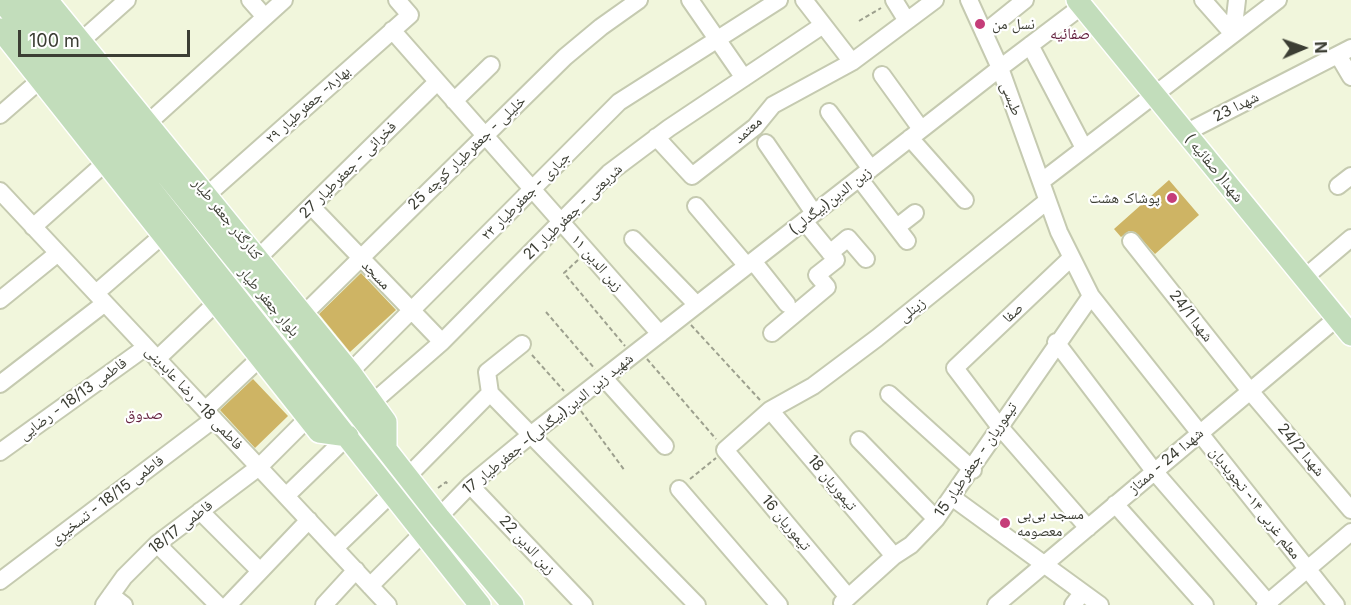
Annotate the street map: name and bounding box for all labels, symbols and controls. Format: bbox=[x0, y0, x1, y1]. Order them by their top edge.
place label: نسل من bbox=[992, 15, 1035, 33]
marker: نسل من bbox=[973, 17, 987, 31]
scale bar bbox=[21, 18, 194, 56]
north arrow bbox=[1273, 18, 1333, 78]
district label: صفائیه bbox=[1050, 24, 1090, 44]
text: 100 m bbox=[29, 30, 80, 51]
text: N bbox=[1311, 41, 1331, 54]
street label: بهار۸- جعفرطیار ۲۹ bbox=[262, 62, 354, 148]
street label: طبسی bbox=[996, 80, 1026, 118]
street label: شهدا 23 bbox=[1210, 88, 1262, 126]
street label: خلیلی - جعفرطیار کوچه 25 bbox=[404, 92, 530, 214]
street label: معتمد bbox=[730, 113, 766, 147]
street label: فخرائی - جعفرطیار 27 bbox=[296, 118, 400, 222]
street label: شهدا( صفائیه ) bbox=[1181, 130, 1247, 206]
street label: جباری - جعفرطیار ۲۳ bbox=[478, 148, 574, 244]
street label: شریعتی - جعفرطیار 21 bbox=[520, 160, 626, 264]
street label: زین الدین(بیگدلی) bbox=[785, 163, 875, 239]
street label: کنارگذر جعفر طیار bbox=[188, 174, 266, 264]
place label: پوشاک هشت bbox=[1089, 189, 1160, 207]
marker: پوشاک هشت bbox=[1165, 191, 1179, 205]
street label: زین الدین ۱۱ bbox=[567, 231, 627, 295]
street label: مسجد bbox=[358, 257, 394, 293]
street label: بلوار جعفر طیار bbox=[235, 264, 303, 340]
street label: شهدا 24/1 bbox=[1165, 287, 1217, 345]
street label: زینلی bbox=[895, 294, 929, 326]
street label: صفا bbox=[999, 299, 1027, 327]
street label: فاطمی 18- رضا عابدینی bbox=[141, 342, 247, 454]
street label: شهید زین الدین(بیگدلی)- جعفرطیار 17 bbox=[459, 350, 637, 498]
street label: فاطمی 18/13 - رضایی bbox=[16, 354, 130, 444]
street label: تیموریان - جعفرطیار 15 bbox=[931, 399, 1021, 521]
district label: صدوق bbox=[125, 404, 163, 424]
street label: شهدا 24/2 bbox=[1274, 420, 1328, 480]
street label: شهدا 24 - ممتاز bbox=[1125, 424, 1207, 498]
street label: معلم غربی ۱۴- تجویدیان bbox=[1205, 443, 1305, 563]
street label: فاطمی 18/15 - تسخیری bbox=[47, 451, 167, 549]
street label: تیموریان 18 bbox=[804, 452, 860, 514]
street label: تیموریان 16 bbox=[758, 492, 814, 554]
street label: فاطمی 18/17 bbox=[145, 496, 217, 558]
place label: مسجد بی‌بی معصومه bbox=[1017, 505, 1084, 540]
street label: زین الدین 22 bbox=[495, 512, 559, 578]
marker: مسجد بی‌بی معصومه bbox=[998, 516, 1012, 530]

